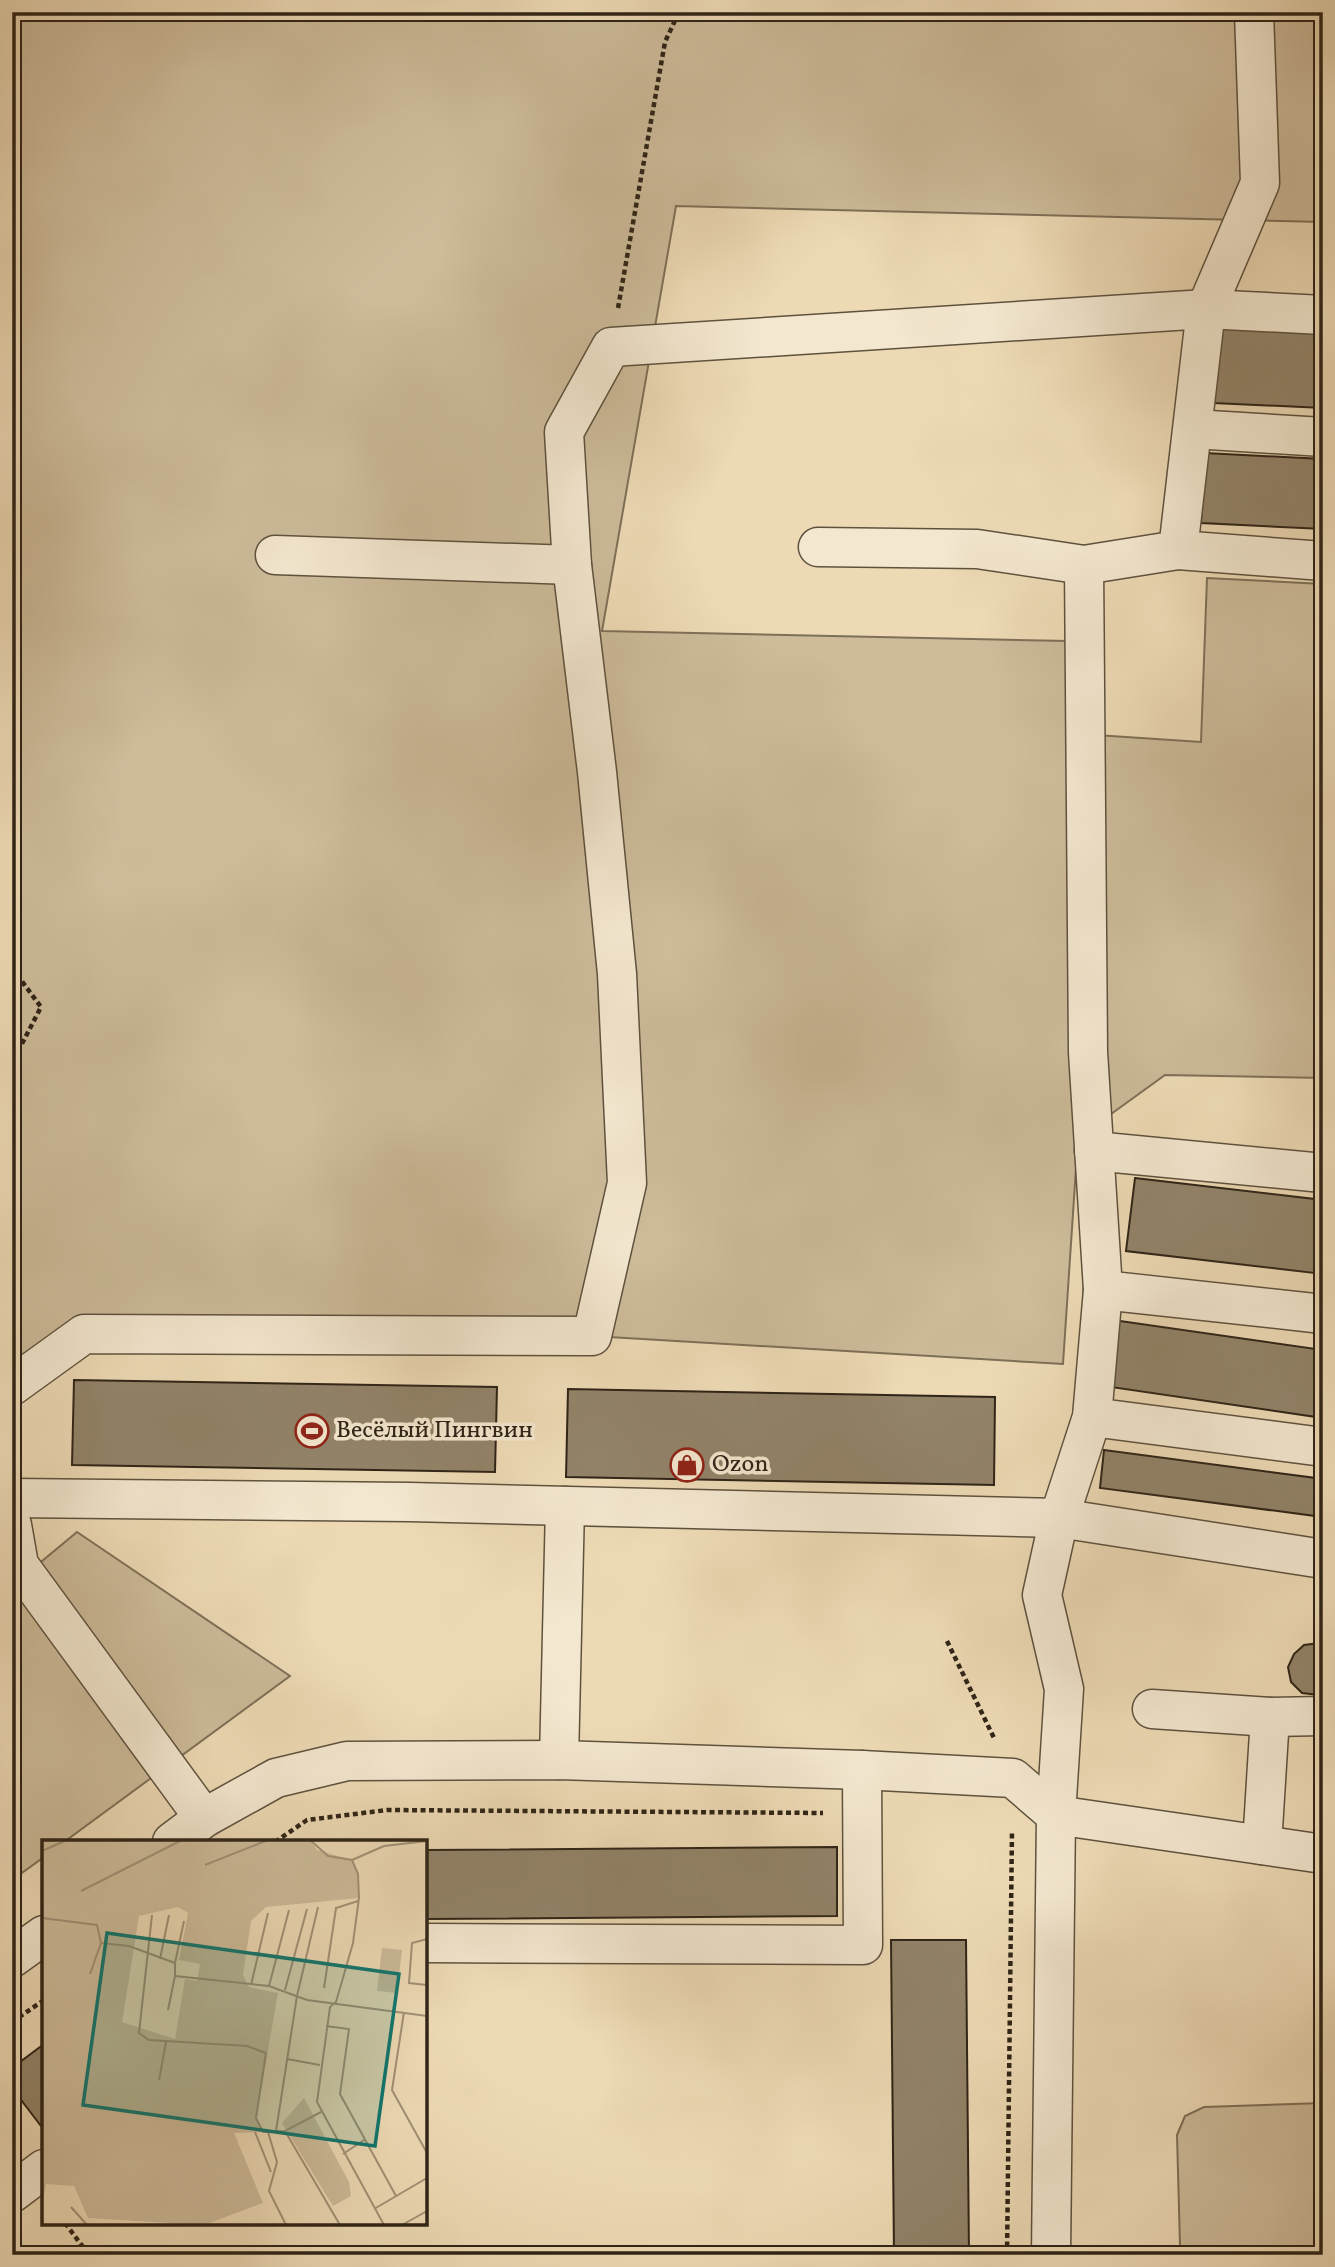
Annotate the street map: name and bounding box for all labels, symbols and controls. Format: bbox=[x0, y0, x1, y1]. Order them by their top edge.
sports icon: Весёлый Пингвин bbox=[293, 1412, 331, 1450]
place label: Весёлый Пингвин bbox=[336, 1414, 533, 1448]
shop icon: Ozon bbox=[668, 1446, 706, 1484]
place label: Ozon bbox=[712, 1448, 769, 1482]
inset map bbox=[42, 1840, 427, 2225]

